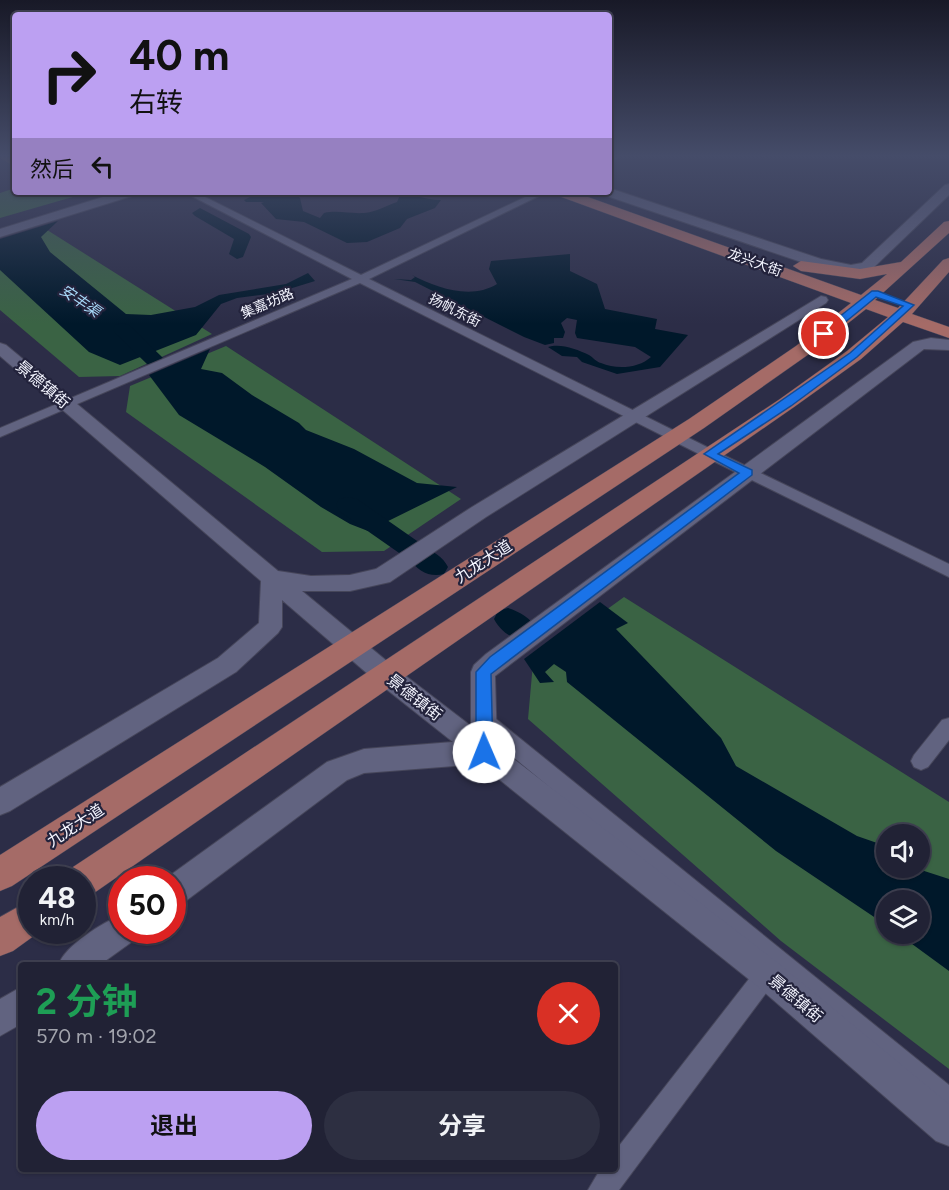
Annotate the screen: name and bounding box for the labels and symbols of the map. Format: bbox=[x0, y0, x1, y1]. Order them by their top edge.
street label: 龙兴大街 bbox=[726, 245, 784, 280]
water label: 安丰渠 bbox=[56, 281, 105, 322]
street label: 集嘉坊路 bbox=[238, 285, 296, 322]
street label: 扬帆东街 bbox=[426, 290, 484, 331]
pin bbox=[798, 308, 849, 359]
street label: 景德镇街 bbox=[12, 357, 73, 412]
street label: 九龙大道 bbox=[451, 536, 515, 587]
street label: 景德镇街 bbox=[384, 670, 446, 725]
position arrow bbox=[452, 720, 516, 784]
street label: 九龙大道 bbox=[43, 800, 107, 851]
speed limit sign: 50 bbox=[108, 866, 186, 944]
street label: 景德镇街 bbox=[765, 971, 826, 1026]

